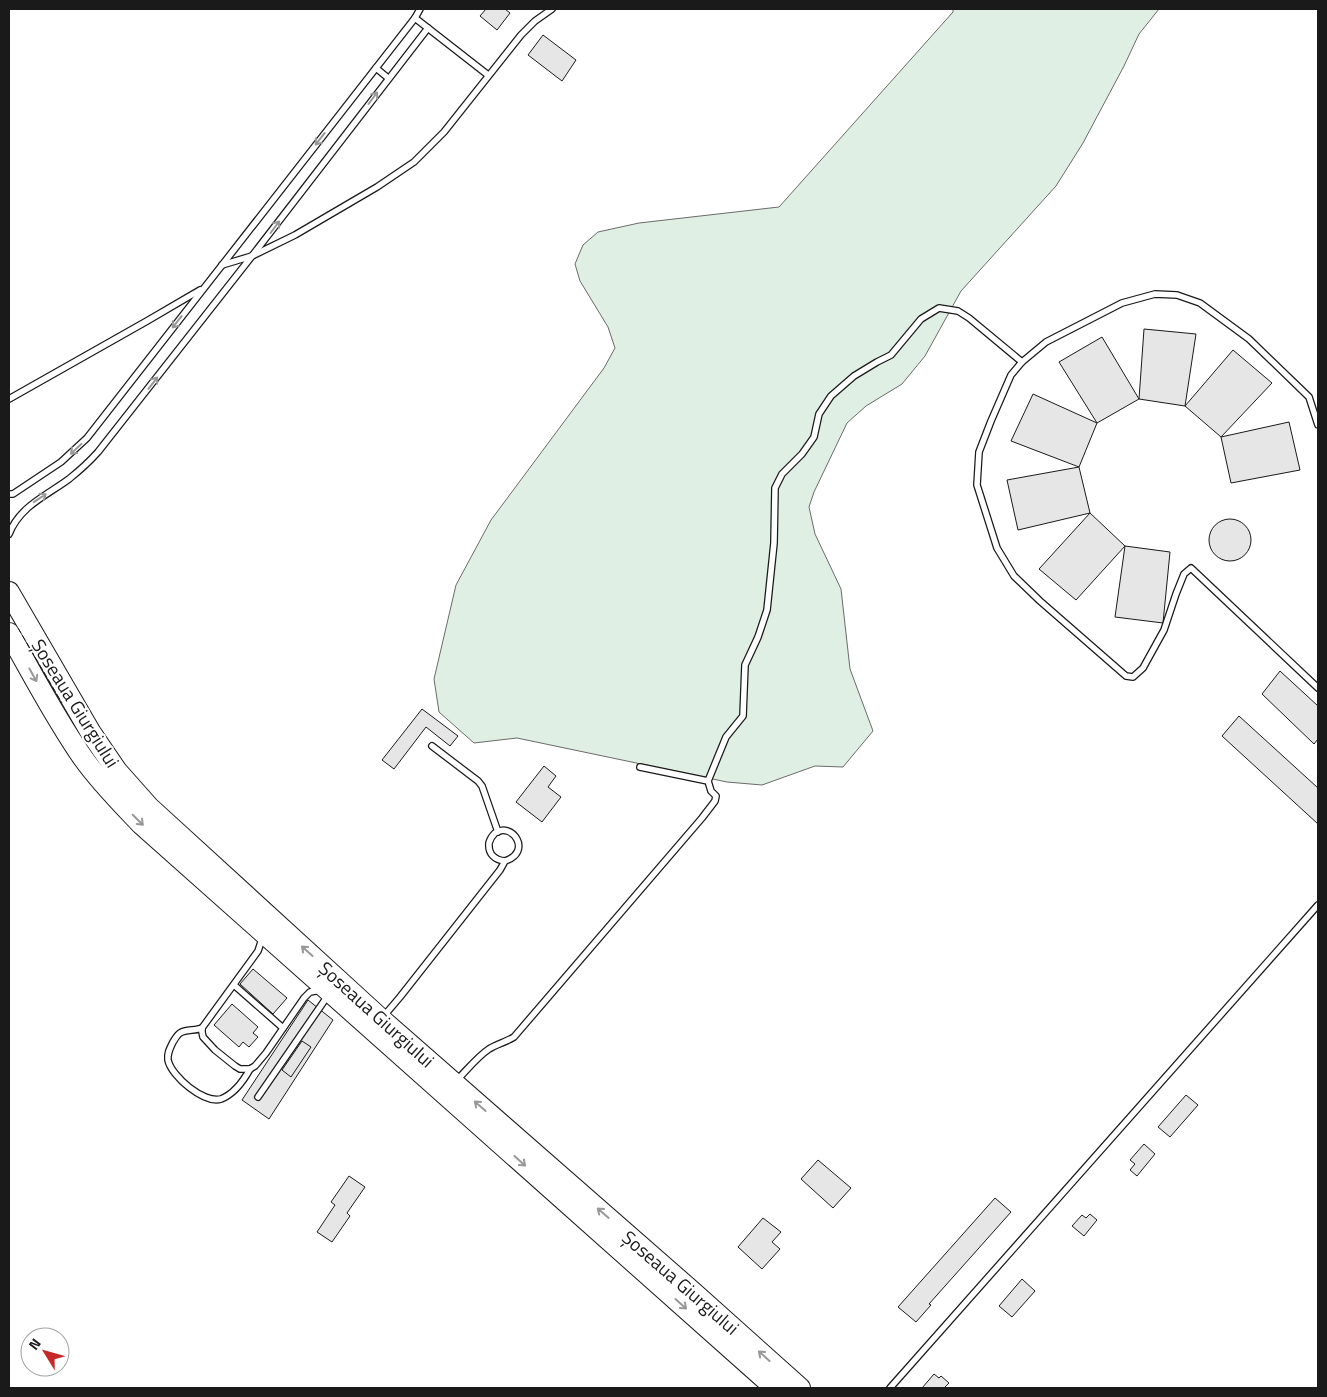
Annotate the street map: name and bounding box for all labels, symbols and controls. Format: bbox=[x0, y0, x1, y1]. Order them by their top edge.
one-way arrow bbox=[368, 92, 379, 105]
one-way arrow bbox=[315, 132, 325, 146]
one-way arrow bbox=[269, 221, 280, 234]
one-way arrow bbox=[171, 315, 182, 328]
one-way arrow bbox=[147, 377, 158, 390]
one-way arrow bbox=[69, 443, 82, 455]
one-way arrow bbox=[33, 493, 47, 503]
street label: Șoseaua Giurgiului bbox=[25, 633, 127, 773]
one-way arrow bbox=[28, 668, 38, 682]
one-way arrow bbox=[131, 814, 144, 826]
one-way arrow bbox=[301, 945, 313, 957]
street label: Șoseaua Giurgiului bbox=[313, 954, 441, 1074]
one-way arrow bbox=[474, 1100, 487, 1112]
one-way arrow bbox=[513, 1155, 526, 1167]
one-way arrow bbox=[596, 1207, 609, 1219]
street label: Șoseaua Giurgiului bbox=[616, 1223, 746, 1341]
one-way arrow bbox=[674, 1298, 687, 1310]
north arrow bbox=[20, 1327, 70, 1377]
text: N bbox=[23, 1334, 46, 1354]
one-way arrow bbox=[757, 1350, 770, 1361]

